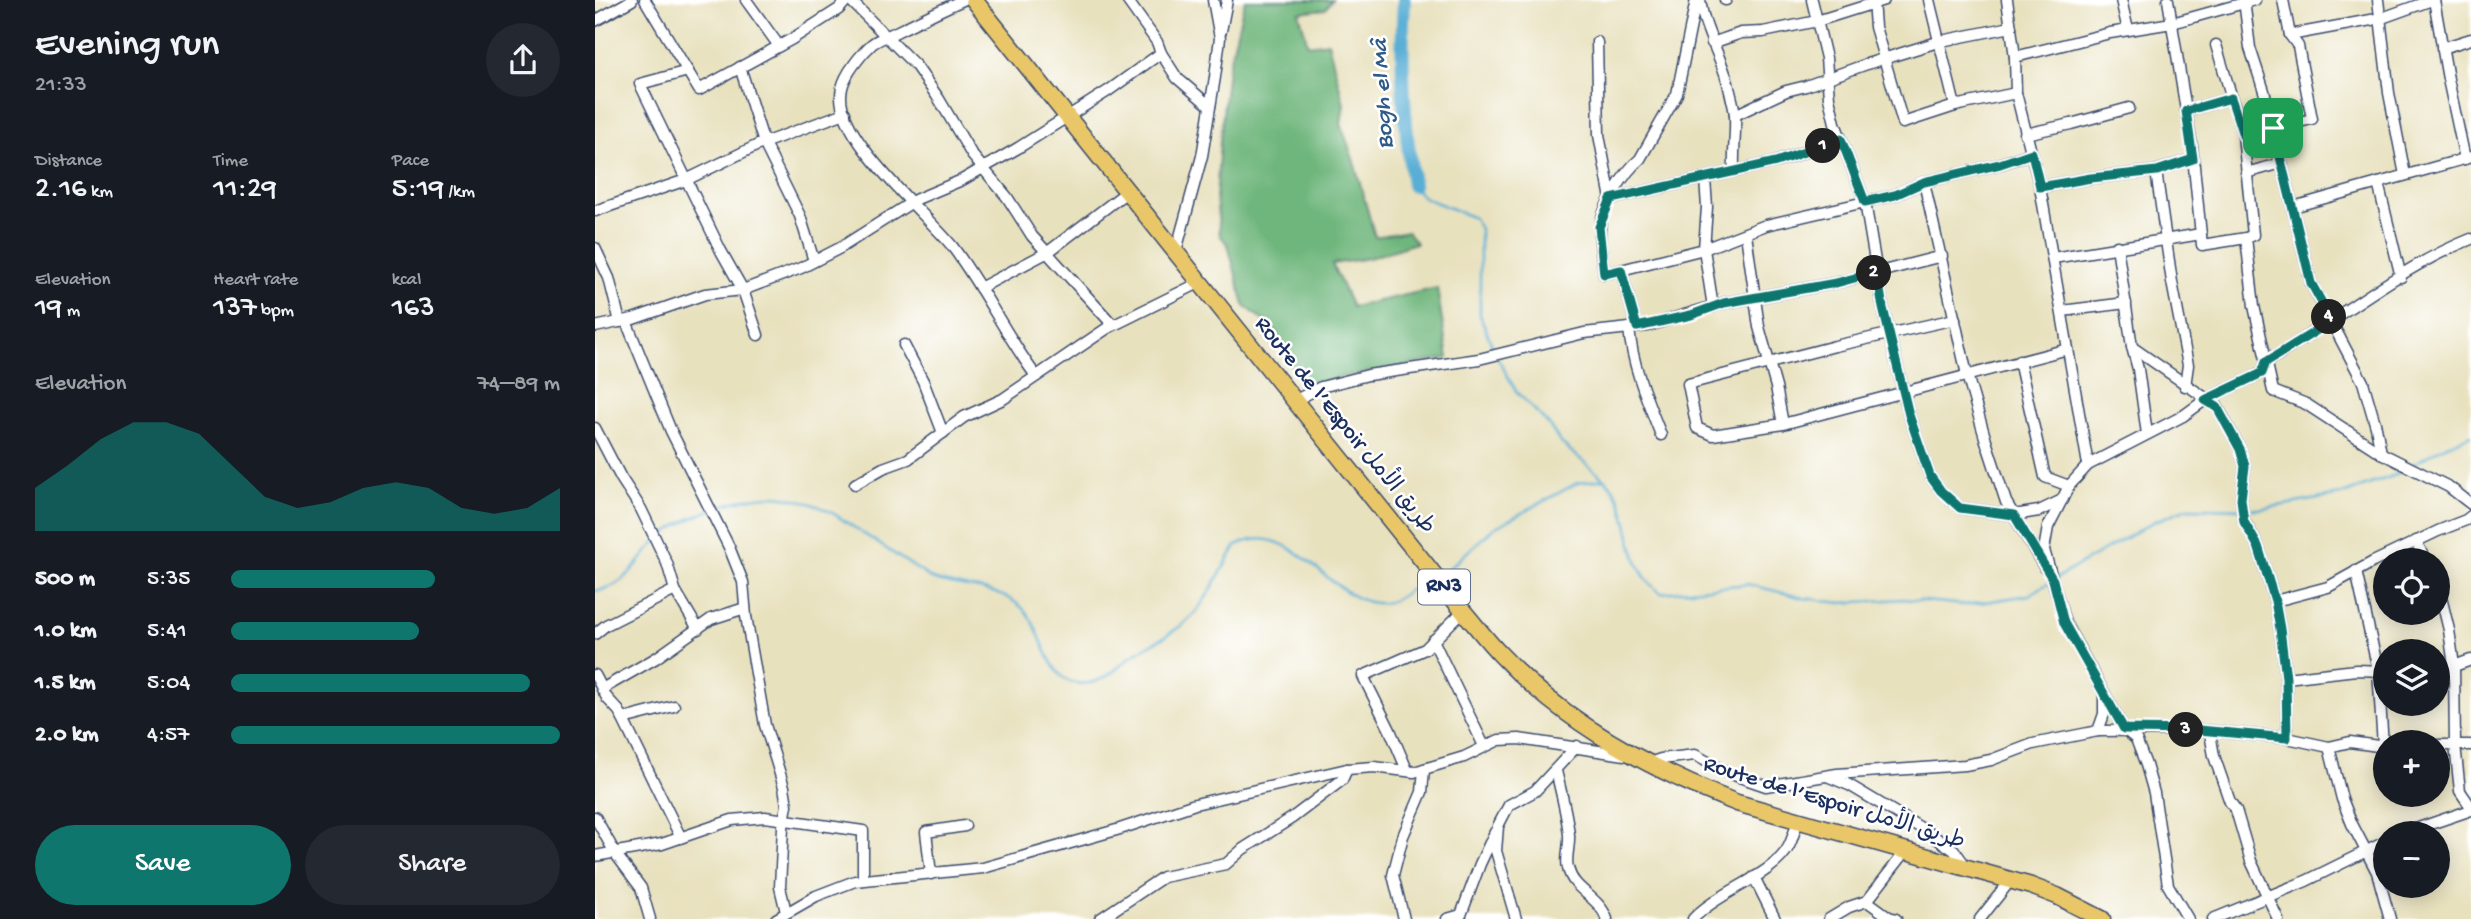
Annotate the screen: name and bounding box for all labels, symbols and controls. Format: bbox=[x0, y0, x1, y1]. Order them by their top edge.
button: share bbox=[486, 23, 560, 97]
text: Evening run bbox=[35, 24, 219, 68]
water label: Bogh el Mâ bbox=[1367, 37, 1401, 150]
text: 21:33 bbox=[35, 72, 87, 99]
pin bbox=[2243, 98, 2303, 158]
icon: arrive bbox=[2254, 109, 2292, 147]
pin: 1 bbox=[1805, 128, 1841, 164]
text: 1 bbox=[1819, 134, 1826, 157]
text: Distance bbox=[35, 150, 102, 173]
text: Time bbox=[213, 150, 248, 173]
text: Pace bbox=[392, 150, 429, 173]
text: 2.16 bbox=[35, 173, 86, 208]
text: 11:29 bbox=[213, 173, 277, 208]
text: 5:19 bbox=[392, 173, 444, 208]
text: km bbox=[86, 181, 113, 204]
text: /km bbox=[444, 181, 475, 204]
pin: 2 bbox=[1857, 256, 1891, 290]
text: 2 bbox=[1869, 261, 1878, 284]
text: Elevation bbox=[35, 269, 111, 292]
text: Heart rate bbox=[213, 269, 298, 292]
text: kcal bbox=[392, 269, 421, 292]
text: 19 bbox=[35, 292, 62, 327]
text: 137 bbox=[213, 292, 257, 327]
text: 163 bbox=[392, 292, 435, 327]
text: m bbox=[62, 300, 80, 323]
text: bpm bbox=[257, 300, 294, 323]
pin: 4 bbox=[2311, 300, 2347, 334]
text: 4 bbox=[2324, 305, 2333, 328]
street label: Route de l’Espoir طريق الأمل bbox=[1248, 308, 1445, 540]
text: Elevation bbox=[35, 371, 126, 398]
text: 74–89 m bbox=[477, 371, 560, 398]
map controls bbox=[2373, 548, 2450, 898]
button: locate bbox=[2373, 548, 2450, 625]
text: 500 m bbox=[35, 566, 95, 593]
text: 5:35 bbox=[147, 566, 190, 593]
road number: RN3 bbox=[1418, 570, 1470, 604]
text: 1.0 km bbox=[35, 618, 97, 645]
text: 5:41 bbox=[147, 618, 187, 645]
button: layers bbox=[2373, 639, 2450, 716]
text: 1.5 km bbox=[35, 670, 96, 697]
text: 5:04 bbox=[147, 670, 190, 697]
pin: 3 bbox=[2169, 712, 2203, 748]
text: 3 bbox=[2181, 718, 2190, 741]
text: 2.0 km bbox=[35, 722, 99, 749]
text: 4:57 bbox=[147, 722, 189, 749]
button: + bbox=[2373, 730, 2450, 807]
street label: Route de l’Espoir طريق الأمل bbox=[1700, 746, 1970, 857]
button: − bbox=[2373, 821, 2450, 898]
button: Save bbox=[35, 825, 291, 905]
button: Share bbox=[305, 825, 560, 905]

